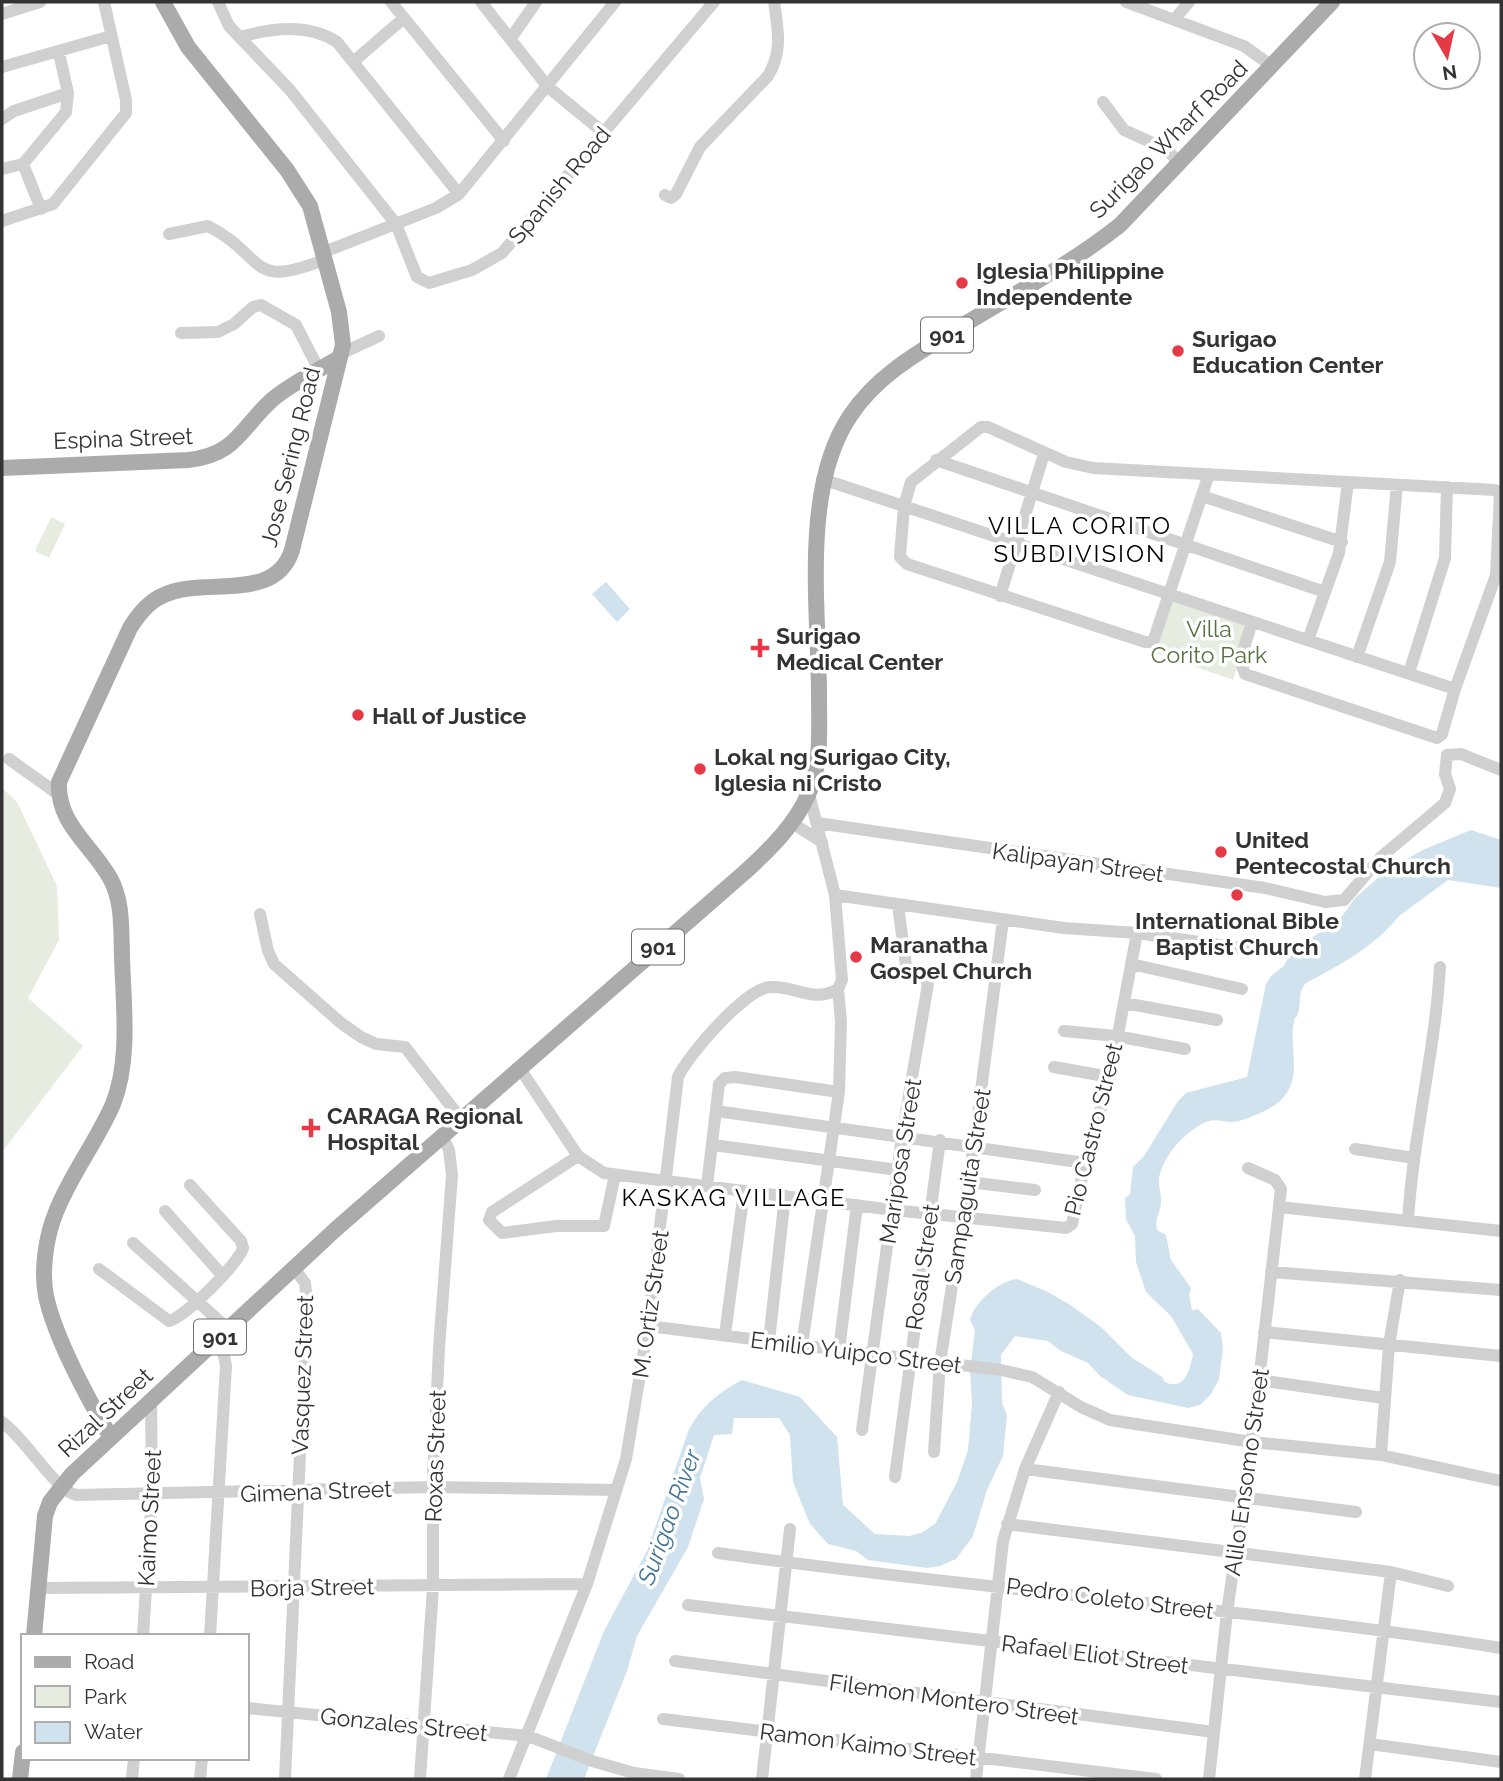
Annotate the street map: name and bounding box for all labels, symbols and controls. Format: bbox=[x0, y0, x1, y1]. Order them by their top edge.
north arrow bbox=[1412, 21, 1482, 91]
street label: Surigao Wharf Road bbox=[1083, 54, 1253, 224]
text: N bbox=[1441, 61, 1459, 85]
street label: Spanish Road bbox=[502, 121, 616, 249]
place label: Iglesia Philippine Independente bbox=[976, 257, 1164, 310]
marker: Iglesia Philippine Independente bbox=[954, 275, 970, 291]
road number: 901 bbox=[921, 318, 973, 352]
place label: Surigao Education Center bbox=[1192, 325, 1384, 378]
marker: Surigao Education Center bbox=[1170, 343, 1186, 359]
street label: Jose Sering Road bbox=[255, 364, 325, 550]
street label: Espina Street bbox=[53, 422, 194, 454]
district label: VILLA CORITO SUBDIVISION bbox=[988, 511, 1172, 568]
park label: Villa Corito Park bbox=[1151, 615, 1267, 668]
place label: Surigao Medical Center bbox=[776, 622, 943, 675]
marker: Surigao Medical Center bbox=[750, 638, 770, 658]
place label: Hall of Justice bbox=[372, 702, 527, 729]
marker: Hall of Justice bbox=[350, 707, 366, 723]
place label: Lokal ng Surigao City, Iglesia ni Cristo bbox=[714, 743, 951, 796]
marker: Lokal ng Surigao City, Iglesia ni Cristo bbox=[692, 761, 708, 777]
place label: United Pentecostal Church bbox=[1235, 826, 1451, 879]
street label: Kalipayan Street bbox=[991, 837, 1166, 887]
marker: United Pentecostal Church bbox=[1213, 844, 1229, 860]
marker: International Bible Baptist Church bbox=[1229, 887, 1245, 903]
place label: International Bible Baptist Church bbox=[1135, 907, 1339, 960]
road number: 901 bbox=[632, 930, 684, 964]
place label: Maranatha Gospel Church bbox=[870, 931, 1032, 984]
marker: Maranatha Gospel Church bbox=[848, 949, 864, 965]
street label: Pio Castro Street bbox=[1058, 1040, 1128, 1218]
street label: Mariposa Street bbox=[874, 1076, 926, 1245]
street label: Sampaguita Street bbox=[938, 1086, 996, 1285]
place label: CARAGA Regional Hospital bbox=[327, 1102, 523, 1155]
marker: CARAGA Regional Hospital bbox=[301, 1118, 321, 1138]
district label: KASKAG VILLAGE bbox=[621, 1183, 847, 1212]
street label: Rosal Street bbox=[900, 1202, 944, 1332]
street label: M. Ortiz Street bbox=[626, 1228, 674, 1380]
street label: Vasquez Street bbox=[286, 1294, 318, 1456]
road number: 901 bbox=[194, 1320, 246, 1354]
street label: Emilio Yuipco Street bbox=[749, 1326, 963, 1378]
street label: Rizal Street bbox=[52, 1361, 158, 1462]
street label: Alilo Ensomo Street bbox=[1218, 1366, 1274, 1577]
street label: Roxas Street bbox=[419, 1389, 451, 1523]
water label: Surigao River bbox=[631, 1445, 707, 1590]
street label: Kaimo Street bbox=[132, 1449, 166, 1587]
street label: Gimena Street bbox=[240, 1475, 393, 1507]
street label: Borja Street bbox=[250, 1572, 375, 1602]
street label: Pedro Coleto Street bbox=[1005, 1572, 1216, 1624]
street label: Rafael Eliot Street bbox=[1000, 1629, 1190, 1679]
legend bbox=[21, 1634, 248, 1760]
text: Road bbox=[84, 1649, 134, 1674]
street label: Filemon Montero Street bbox=[828, 1668, 1081, 1730]
text: Park bbox=[84, 1684, 127, 1709]
street label: Gonzales Street bbox=[319, 1702, 489, 1746]
street label: Ramon Kaimo Street bbox=[758, 1717, 978, 1771]
text: Water bbox=[84, 1719, 143, 1744]

